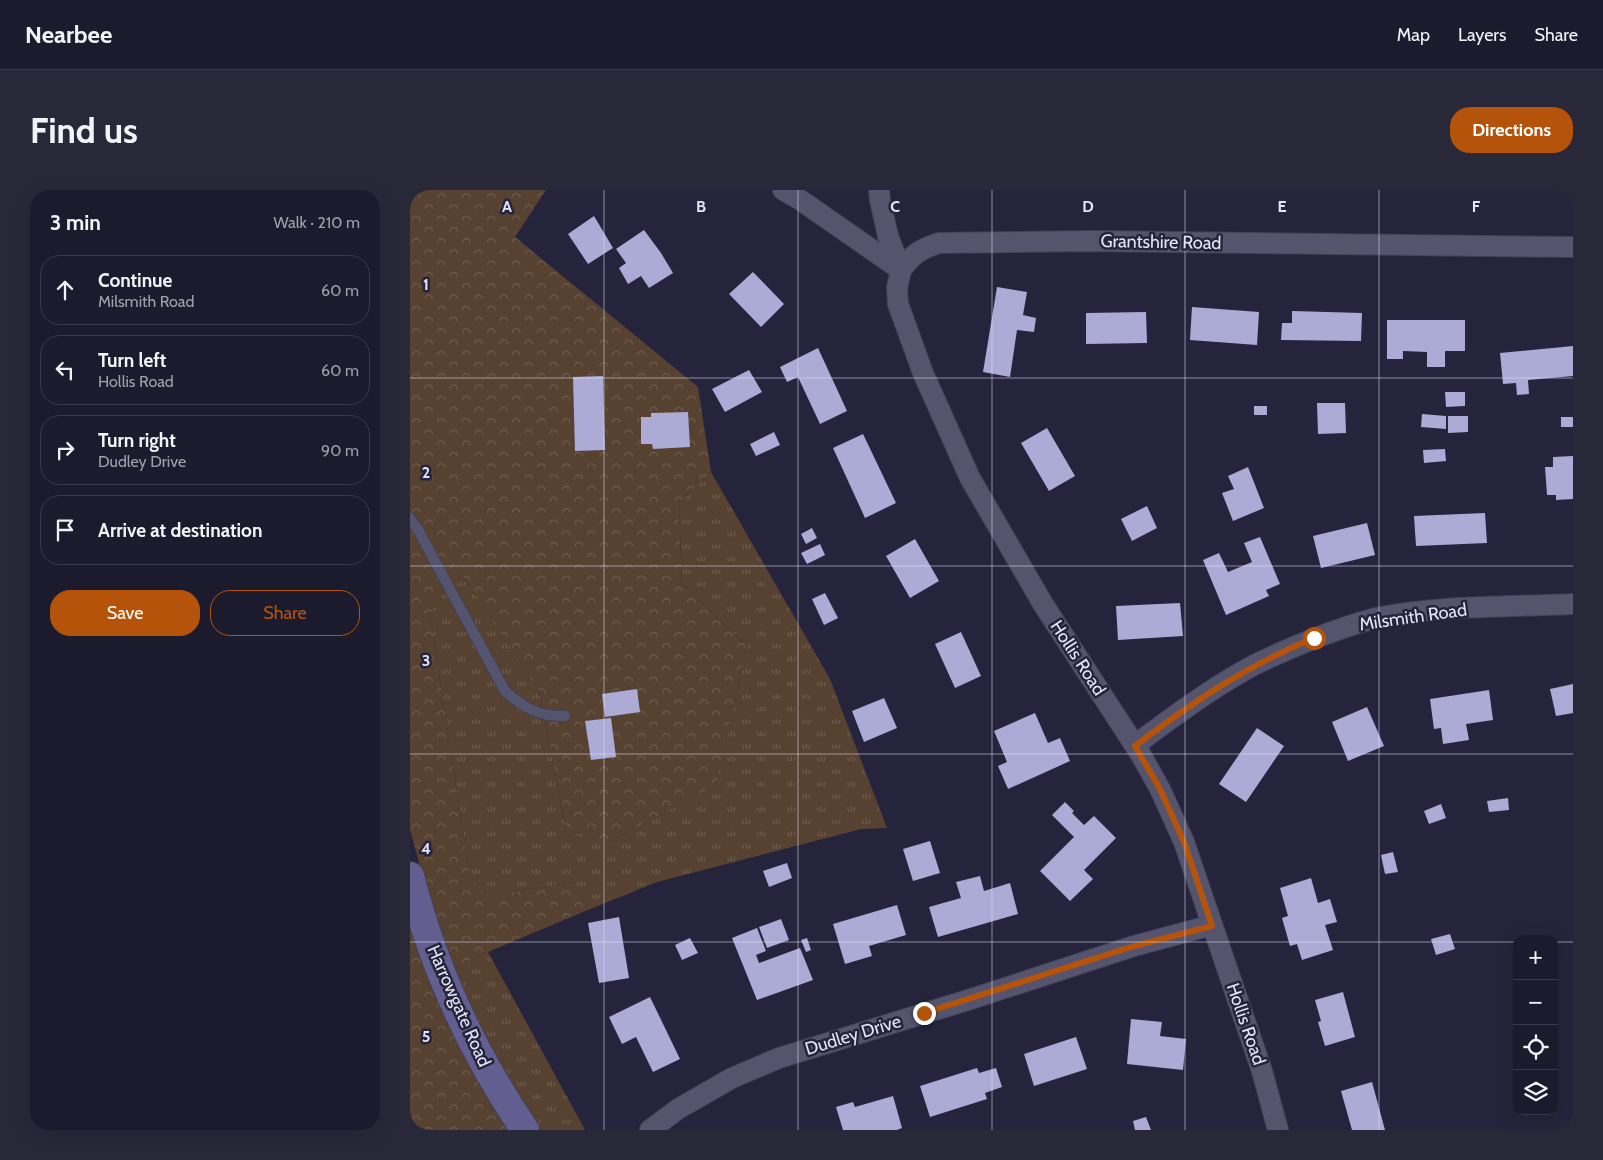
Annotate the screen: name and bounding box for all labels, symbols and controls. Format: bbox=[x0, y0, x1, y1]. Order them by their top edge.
text: Nearbee bbox=[25, 20, 112, 49]
text: Map bbox=[1397, 24, 1430, 46]
text: Layers bbox=[1458, 24, 1507, 46]
text: Share bbox=[1535, 24, 1578, 46]
button: Directions bbox=[1450, 107, 1573, 153]
text: Find us bbox=[30, 109, 138, 152]
text: A bbox=[502, 197, 512, 216]
text: B bbox=[696, 197, 706, 216]
text: C bbox=[890, 197, 900, 216]
text: D bbox=[1082, 197, 1094, 216]
text: E bbox=[1277, 197, 1287, 216]
text: F bbox=[1472, 197, 1481, 216]
text: 3 min bbox=[50, 210, 101, 235]
text: Walk · 210 m bbox=[273, 213, 360, 232]
street label: Grantshire Road bbox=[1100, 230, 1222, 254]
text: Continue bbox=[98, 269, 172, 292]
text: 1 bbox=[423, 275, 429, 294]
icon: ahead bbox=[51, 276, 79, 304]
text: 60 m bbox=[321, 281, 359, 300]
text: Milsmith Road bbox=[98, 292, 194, 311]
text: Turn left bbox=[98, 349, 166, 372]
icon: left bbox=[51, 356, 79, 384]
text: 60 m bbox=[321, 361, 359, 380]
text: Hollis Road bbox=[98, 372, 174, 391]
text: Turn right bbox=[98, 429, 176, 452]
icon: right bbox=[51, 436, 79, 464]
text: 90 m bbox=[321, 441, 359, 460]
text: Dudley Drive bbox=[98, 452, 186, 471]
text: 2 bbox=[422, 463, 430, 482]
icon: arrive bbox=[51, 516, 79, 544]
text: Arrive at destination bbox=[98, 519, 262, 542]
button: Save bbox=[50, 590, 200, 636]
button: Share bbox=[210, 590, 360, 636]
street label: Milsmith Road bbox=[1358, 599, 1468, 635]
street label: Hollis Road bbox=[1046, 616, 1110, 700]
route start bbox=[1303, 627, 1326, 650]
text: 3 bbox=[422, 651, 430, 670]
text: 4 bbox=[421, 839, 431, 858]
map controls bbox=[1513, 935, 1558, 1115]
button: + bbox=[1513, 935, 1558, 980]
street label: Harrowgate Road bbox=[422, 942, 496, 1070]
street label: Hollis Road bbox=[1222, 980, 1270, 1068]
button: − bbox=[1513, 980, 1558, 1025]
route end bbox=[913, 1002, 936, 1025]
street label: Dudley Drive bbox=[802, 1010, 904, 1060]
button: locate bbox=[1513, 1025, 1558, 1070]
text: 5 bbox=[422, 1027, 430, 1046]
button: layers bbox=[1513, 1070, 1558, 1115]

